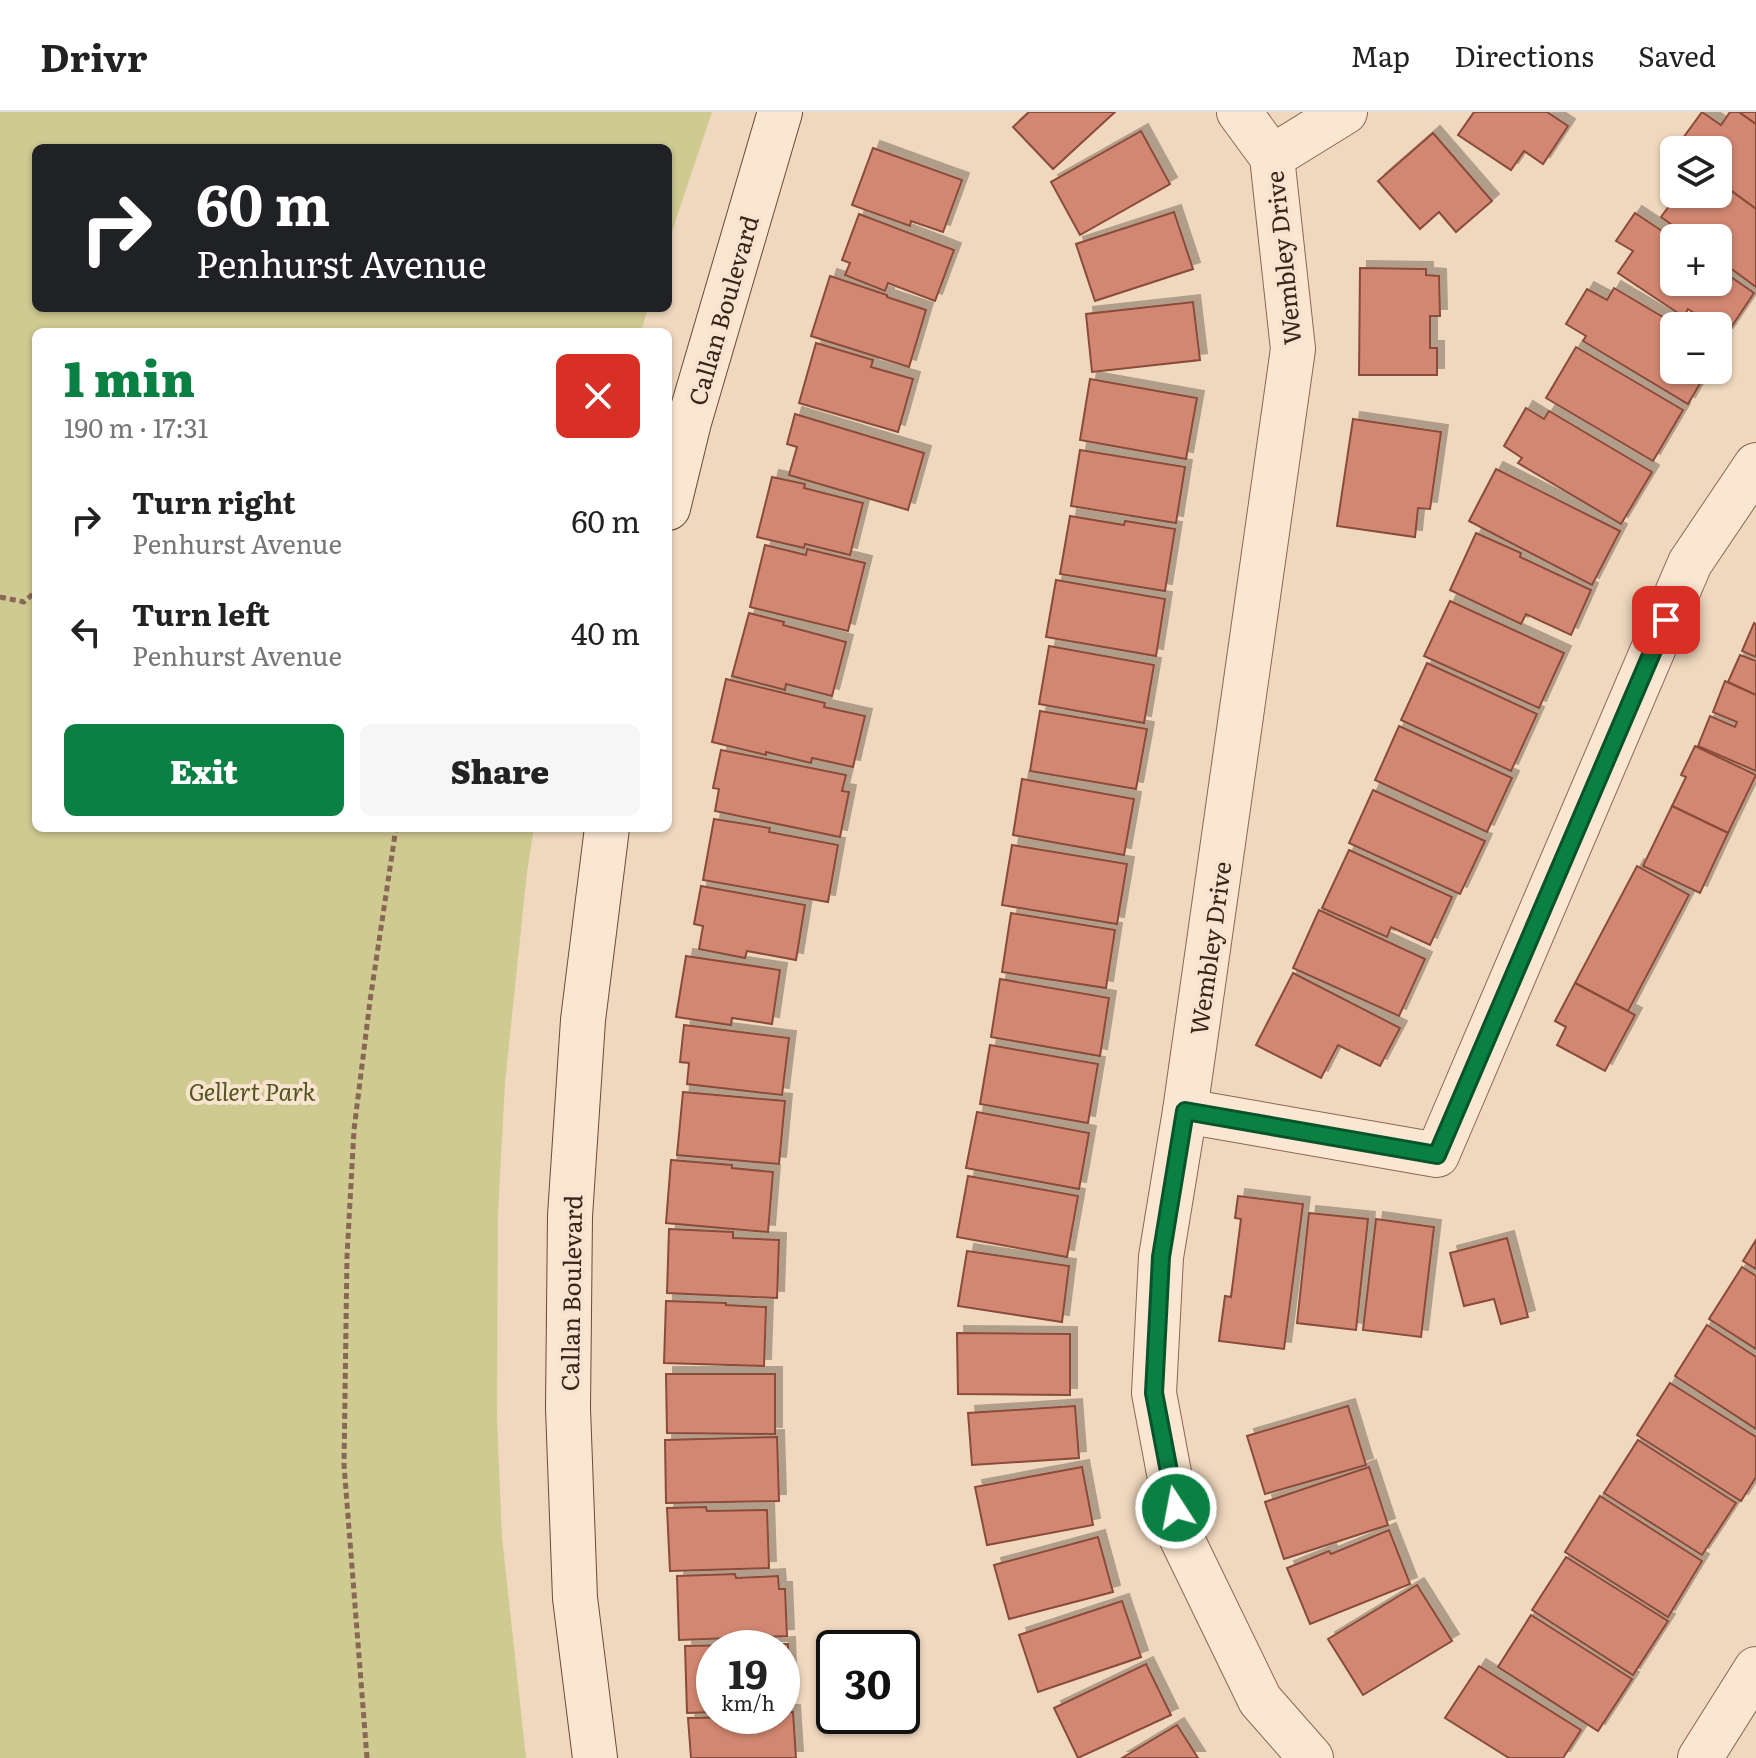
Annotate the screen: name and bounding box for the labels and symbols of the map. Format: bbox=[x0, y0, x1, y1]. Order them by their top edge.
street label: Wembley Drive bbox=[1255, 169, 1309, 347]
street label: Callan Boulevard bbox=[678, 211, 766, 409]
pin bbox=[1632, 586, 1700, 654]
street label: Wembley Drive bbox=[1180, 859, 1238, 1037]
park label: Gellert Park bbox=[188, 1073, 316, 1108]
street label: Callan Boulevard bbox=[551, 1194, 589, 1391]
position arrow bbox=[1134, 1466, 1218, 1550]
speed limit sign: 30 bbox=[816, 1630, 920, 1734]

